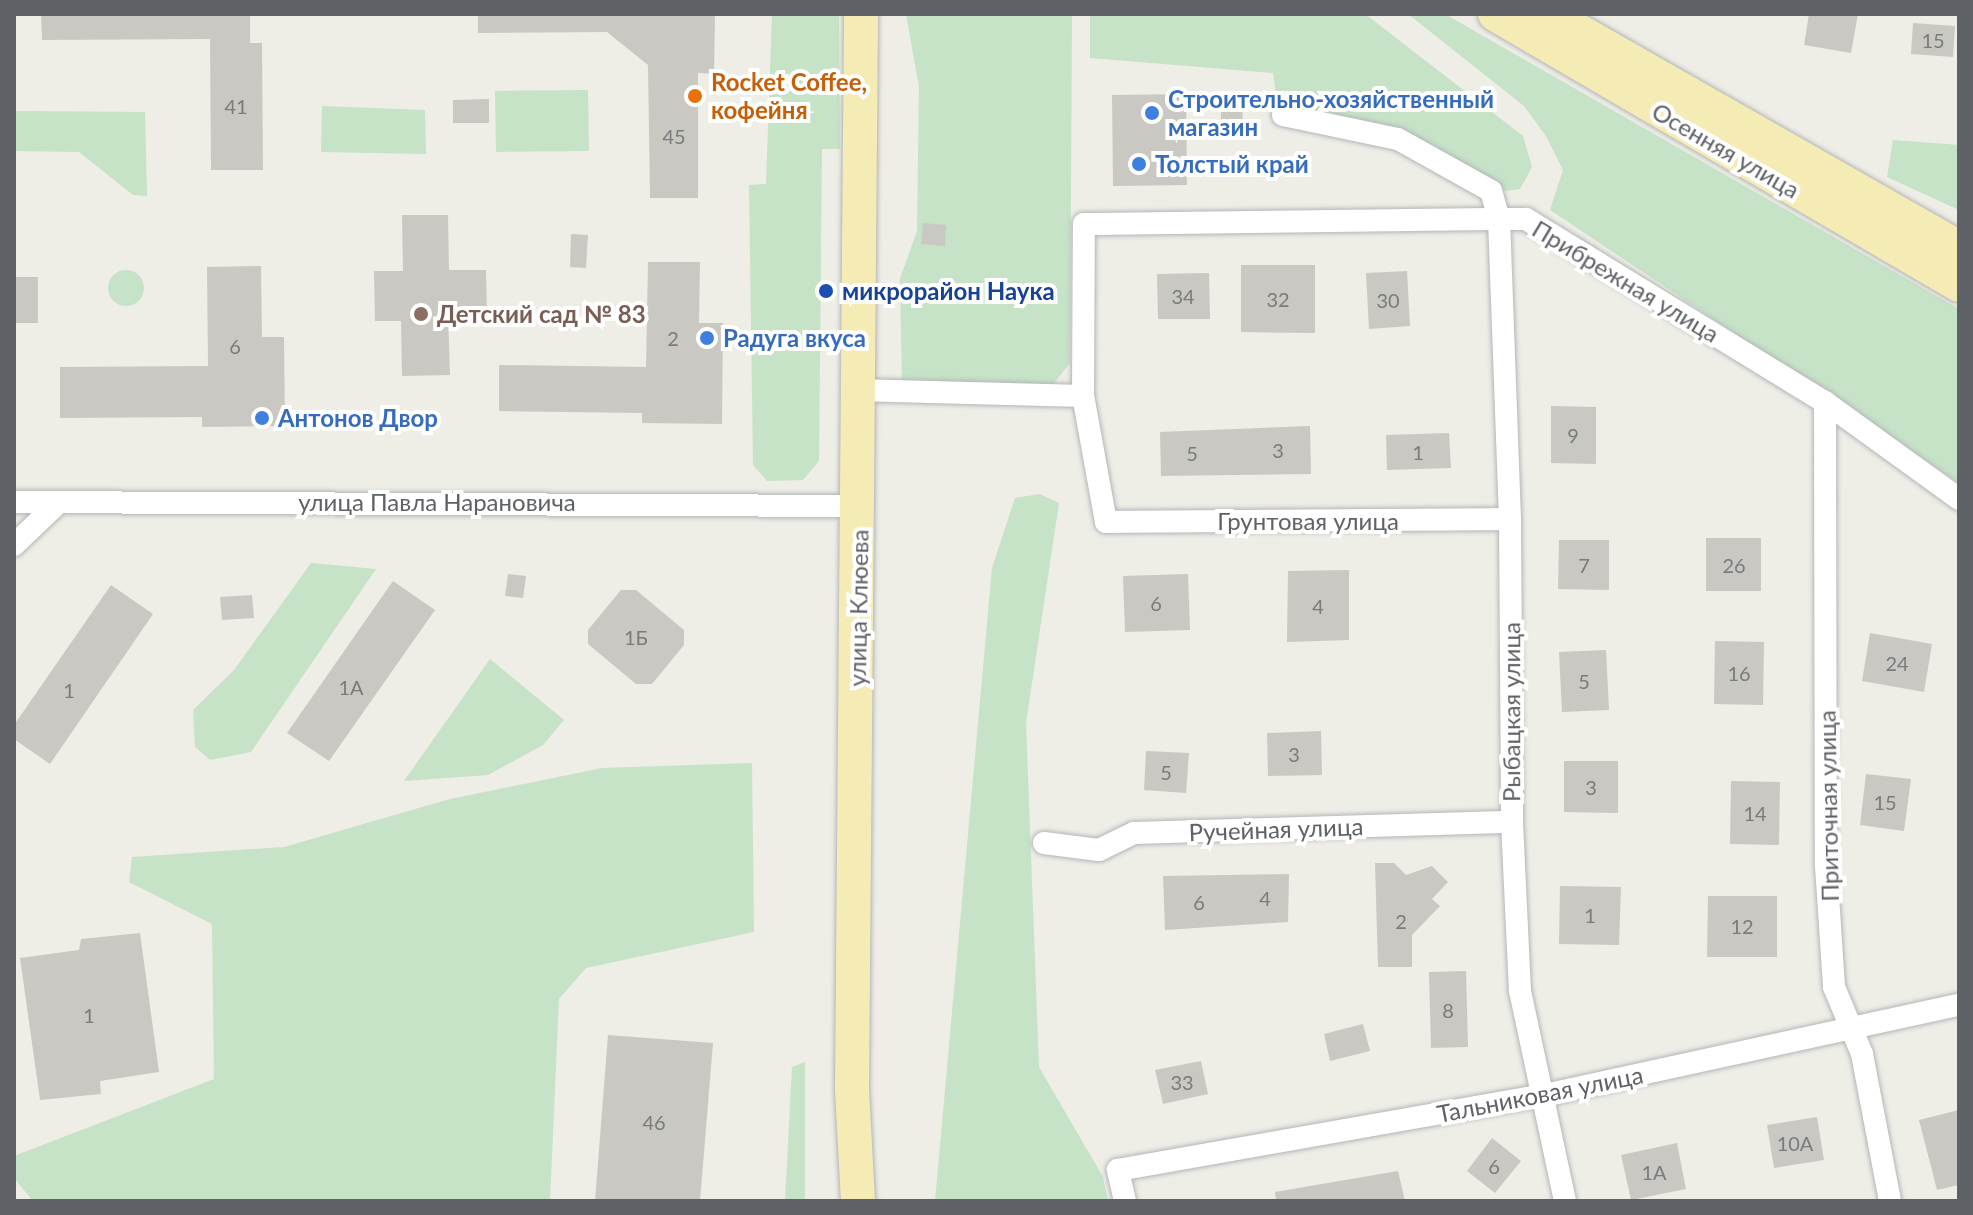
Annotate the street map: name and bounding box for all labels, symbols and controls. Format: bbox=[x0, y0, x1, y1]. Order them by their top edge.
house number: 15 bbox=[1921, 28, 1945, 52]
place label: Rocket Coffee, кофейня bbox=[711, 68, 867, 124]
place label: Строительно-хозяйственный магазин bbox=[1168, 85, 1494, 141]
marker: Rocket Coffee, кофейня bbox=[686, 87, 704, 105]
house number: 41 bbox=[224, 94, 248, 118]
street label: Осенняя улица bbox=[1647, 96, 1805, 204]
marker: Строительно-хозяйственный магазин bbox=[1143, 104, 1161, 122]
house number: 45 bbox=[662, 124, 686, 148]
place label: Толстый край bbox=[1155, 150, 1309, 178]
marker: Толстый край bbox=[1130, 155, 1148, 173]
street label: Прибрежная улица bbox=[1527, 214, 1725, 348]
place label: микрорайон Наука bbox=[842, 277, 1055, 305]
marker: микрорайон Наука bbox=[817, 282, 835, 300]
house number: 34 bbox=[1171, 284, 1195, 308]
house number: 32 bbox=[1266, 287, 1290, 311]
house number: 30 bbox=[1376, 288, 1400, 312]
place label: Детский сад № 83 bbox=[437, 300, 646, 328]
marker: Детский сад № 83 bbox=[412, 305, 430, 323]
place label: Радуга вкуса bbox=[723, 324, 866, 352]
house number: 2 bbox=[667, 326, 679, 350]
marker: Радуга вкуса bbox=[698, 329, 716, 347]
house number: 6 bbox=[229, 334, 241, 358]
place label: Антонов Двор bbox=[278, 404, 438, 432]
marker: Антонов Двор bbox=[253, 409, 271, 427]
house number: 9 bbox=[1567, 423, 1579, 447]
house number: 3 bbox=[1272, 438, 1284, 462]
house number: 1 bbox=[1412, 440, 1424, 464]
house number: 5 bbox=[1186, 441, 1198, 465]
street label: улица Павла Нарановича bbox=[298, 488, 576, 516]
street label: Грунтовая улица bbox=[1217, 507, 1399, 535]
street label: улица Клюева bbox=[842, 529, 874, 687]
house number: 7 bbox=[1578, 553, 1590, 577]
house number: 26 bbox=[1722, 553, 1746, 577]
house number: 6 bbox=[1150, 591, 1162, 615]
house number: 4 bbox=[1312, 594, 1324, 618]
street label: Рыбацкая улица bbox=[1497, 622, 1525, 802]
house number: 1Б bbox=[624, 625, 648, 649]
house number: 24 bbox=[1885, 651, 1909, 675]
house number: 16 bbox=[1727, 661, 1751, 685]
house number: 5 bbox=[1578, 669, 1590, 693]
house number: 1А bbox=[338, 675, 364, 699]
house number: 1 bbox=[63, 678, 75, 702]
street label: Приточная улица bbox=[1812, 710, 1844, 902]
house number: 3 bbox=[1288, 742, 1300, 766]
house number: 5 bbox=[1160, 760, 1172, 784]
house number: 3 bbox=[1585, 775, 1597, 799]
house number: 15 bbox=[1873, 790, 1897, 814]
house number: 14 bbox=[1743, 801, 1767, 825]
street label: Ручейная улица bbox=[1188, 812, 1364, 846]
house number: 4 bbox=[1259, 886, 1271, 910]
house number: 6 bbox=[1193, 890, 1205, 914]
house number: 1 bbox=[1584, 903, 1596, 927]
house number: 2 bbox=[1395, 909, 1407, 933]
house number: 12 bbox=[1730, 914, 1754, 938]
house number: 8 bbox=[1442, 998, 1454, 1022]
house number: 1 bbox=[83, 1003, 95, 1027]
street label: Тальниковая улица bbox=[1435, 1060, 1645, 1128]
house number: 33 bbox=[1170, 1070, 1194, 1094]
house number: 46 bbox=[642, 1110, 666, 1134]
house number: 10А bbox=[1777, 1131, 1813, 1155]
house number: 6 bbox=[1488, 1154, 1500, 1178]
house number: 1А bbox=[1641, 1160, 1667, 1184]

